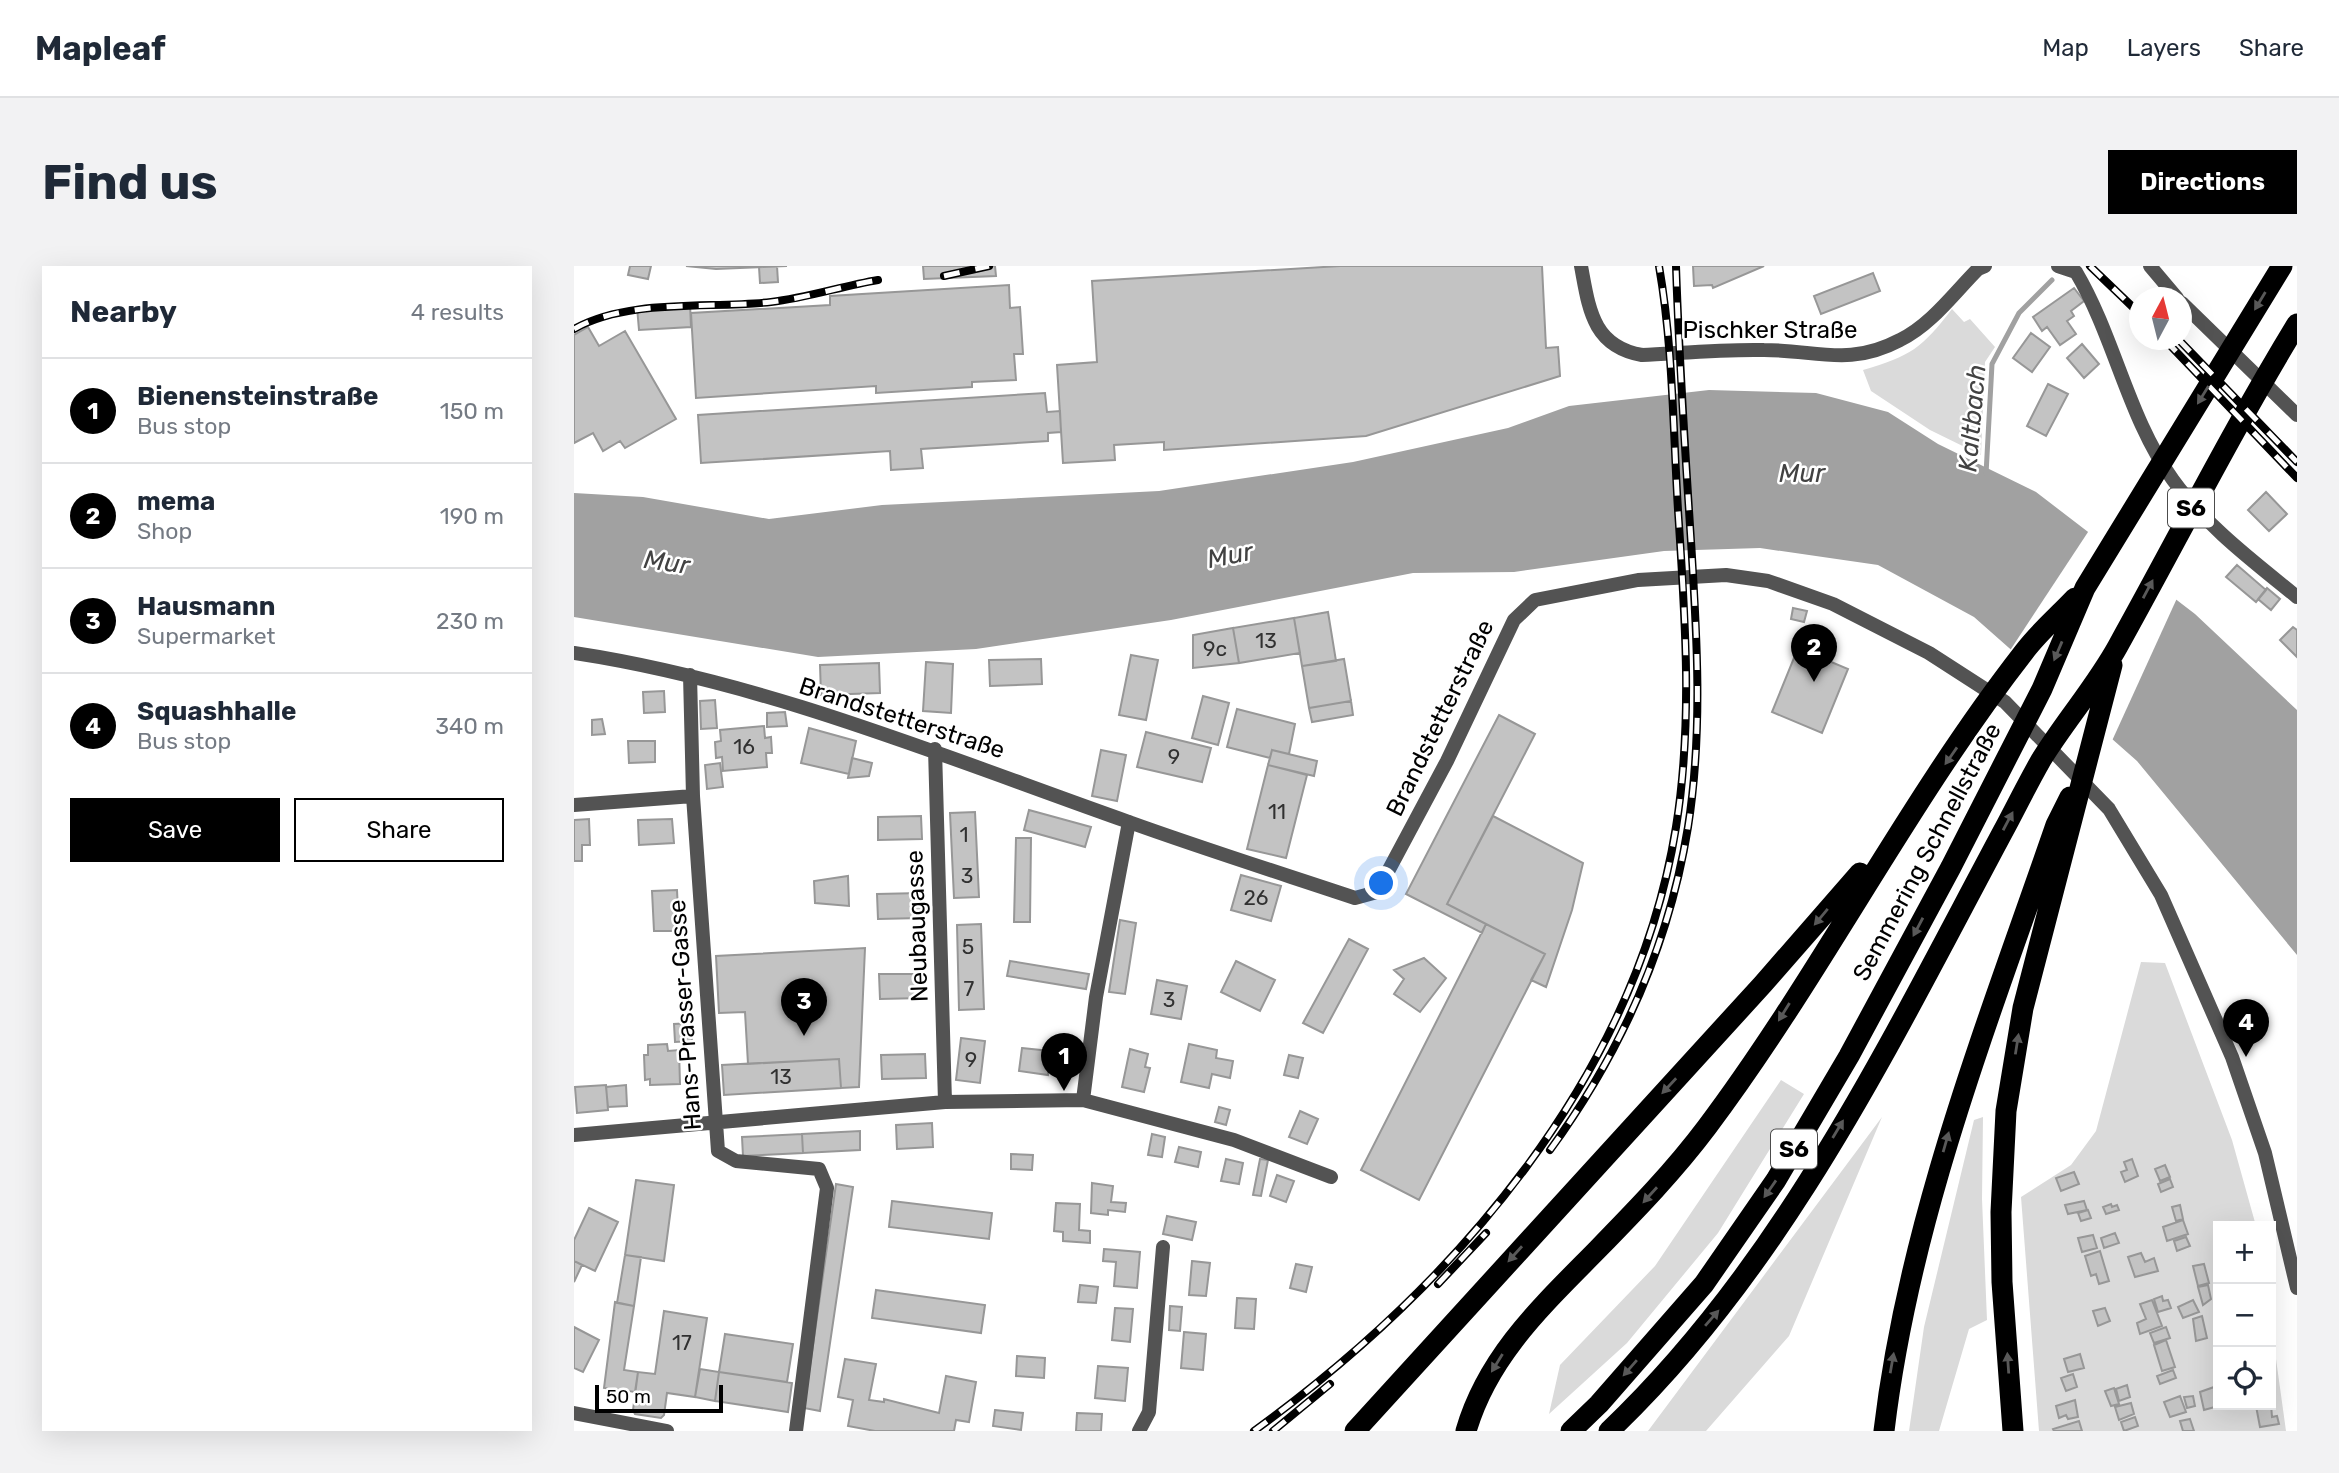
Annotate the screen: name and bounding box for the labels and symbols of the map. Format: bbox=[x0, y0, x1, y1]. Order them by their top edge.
north arrow bbox=[2129, 287, 2192, 350]
one-way arrow bbox=[2254, 292, 2267, 311]
street label: Pischker Straße bbox=[1682, 316, 1858, 344]
water label: Kaltbach bbox=[1952, 363, 1993, 473]
one-way arrow bbox=[2197, 386, 2209, 405]
water label: Mur bbox=[1779, 458, 1826, 489]
road number: S6 bbox=[2168, 488, 2214, 528]
water label: Mur bbox=[1204, 536, 1257, 575]
water label: Mur bbox=[642, 544, 693, 581]
one-way arrow bbox=[2143, 579, 2154, 599]
street label: Brandstetterstraße bbox=[1380, 615, 1500, 821]
pin: 2 bbox=[1791, 624, 1837, 682]
house number: 13 bbox=[1255, 628, 1277, 653]
house number: 9c bbox=[1203, 636, 1227, 661]
one-way arrow bbox=[2052, 640, 2063, 661]
street label: Brandstetterstraße bbox=[796, 672, 1008, 764]
street label: Semmering Schnellstraße bbox=[1847, 718, 2007, 986]
house number: 16 bbox=[733, 734, 755, 759]
house number: 9 bbox=[1168, 744, 1180, 769]
one-way arrow bbox=[1944, 747, 1958, 765]
house number: 11 bbox=[1268, 799, 1286, 824]
one-way arrow bbox=[2002, 811, 2014, 831]
house number: 1 bbox=[960, 822, 969, 847]
street label: Neubaugasse bbox=[900, 850, 934, 1002]
house number: 3 bbox=[961, 863, 973, 888]
your location bbox=[1364, 866, 1398, 900]
house number: 26 bbox=[1244, 885, 1269, 910]
street label: Hans-Prasser-Gasse bbox=[663, 899, 707, 1131]
one-way arrow bbox=[1814, 908, 1829, 925]
one-way arrow bbox=[1913, 918, 1925, 938]
house number: 5 bbox=[962, 934, 974, 959]
house number: 7 bbox=[964, 976, 975, 1001]
pin: 3 bbox=[781, 978, 827, 1036]
house number: 3 bbox=[1163, 987, 1175, 1012]
pin: 4 bbox=[2223, 999, 2269, 1057]
one-way arrow bbox=[1778, 1002, 1791, 1021]
pin: 1 bbox=[1041, 1033, 1087, 1091]
one-way arrow bbox=[2012, 1033, 2023, 1055]
house number: 9 bbox=[965, 1047, 977, 1072]
house number: 13 bbox=[770, 1064, 792, 1089]
one-way arrow bbox=[1661, 1077, 1677, 1095]
one-way arrow bbox=[1832, 1120, 1845, 1139]
road number: S6 bbox=[1771, 1129, 1817, 1168]
one-way arrow bbox=[1941, 1132, 1951, 1153]
one-way arrow bbox=[1763, 1180, 1777, 1198]
one-way arrow bbox=[1642, 1186, 1658, 1204]
one-way arrow bbox=[1507, 1245, 1523, 1263]
one-way arrow bbox=[1704, 1309, 1720, 1327]
house number: 17 bbox=[672, 1330, 692, 1355]
one-way arrow bbox=[1887, 1352, 1898, 1374]
one-way arrow bbox=[2002, 1352, 2013, 1374]
one-way arrow bbox=[1490, 1353, 1503, 1372]
one-way arrow bbox=[1623, 1360, 1638, 1377]
scale bar bbox=[595, 1382, 723, 1414]

